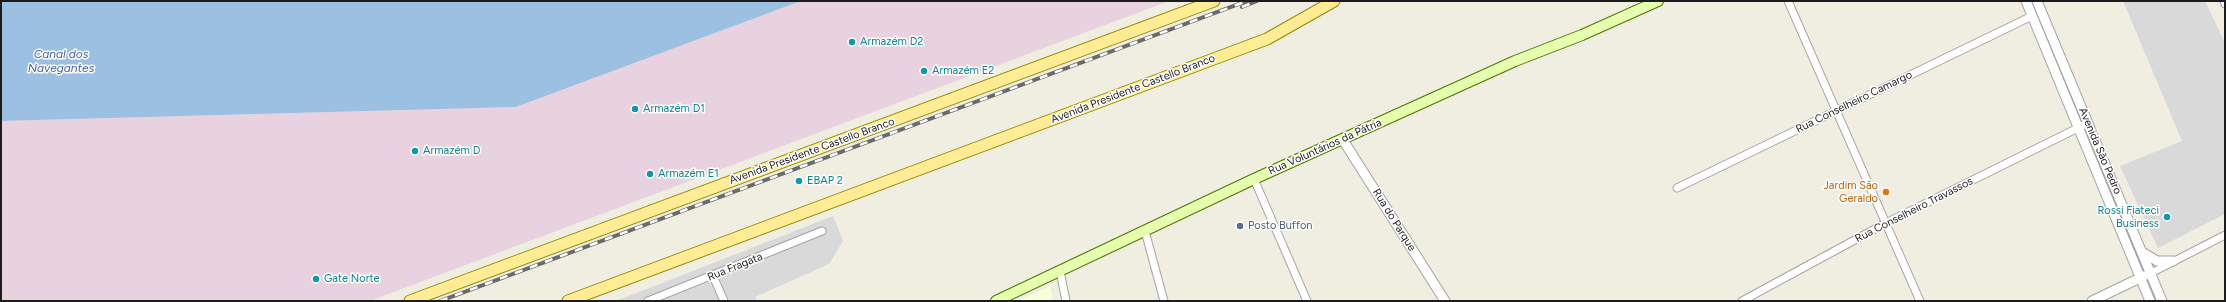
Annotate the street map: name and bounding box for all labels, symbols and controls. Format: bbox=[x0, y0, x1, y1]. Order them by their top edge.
place label: Armazém D2 bbox=[860, 35, 923, 49]
marker: Armazém D2 bbox=[847, 37, 857, 47]
water label: Canal dos Navegantes bbox=[28, 47, 94, 75]
street label: Avenida Presidente Castello Branco bbox=[1049, 52, 1217, 126]
place label: Armazém E2 bbox=[932, 64, 994, 78]
marker: Armazém E2 bbox=[919, 66, 929, 76]
street label: Rua Conselheiro Camargo bbox=[1794, 68, 1914, 136]
place label: Armazém D1 bbox=[643, 102, 705, 116]
marker: Armazém D1 bbox=[630, 104, 640, 114]
street label: Avenida São Pedro bbox=[2076, 106, 2124, 196]
street label: Avenida Presidente Castello Branco bbox=[728, 115, 896, 187]
street label: Rua Voluntários da Pátria bbox=[1266, 116, 1384, 178]
place label: Armazém D bbox=[423, 144, 480, 158]
marker: Armazém D bbox=[410, 146, 420, 156]
place label: Armazém E1 bbox=[658, 167, 719, 181]
marker: Armazém E1 bbox=[645, 169, 655, 179]
place label: EBAP 2 bbox=[807, 174, 843, 188]
street label: Rua Conselheiro Travassos bbox=[1853, 174, 1975, 246]
marker: EBAP 2 bbox=[794, 176, 804, 186]
place label: Jardim São Geraldo bbox=[1823, 179, 1878, 205]
street label: Rua do Parque bbox=[1370, 186, 1418, 254]
marker: Jardim São Geraldo bbox=[1881, 187, 1891, 197]
place label: Rossi Fiateci Business bbox=[2097, 204, 2159, 230]
marker: Rossi Fiateci Business bbox=[2162, 212, 2172, 222]
place label: Posto Buffon bbox=[1248, 219, 1312, 233]
marker: Posto Buffon bbox=[1235, 221, 1245, 231]
street label: Rua Fragata bbox=[705, 250, 765, 284]
place label: Gate Norte bbox=[324, 272, 380, 286]
marker: Gate Norte bbox=[311, 274, 321, 284]

